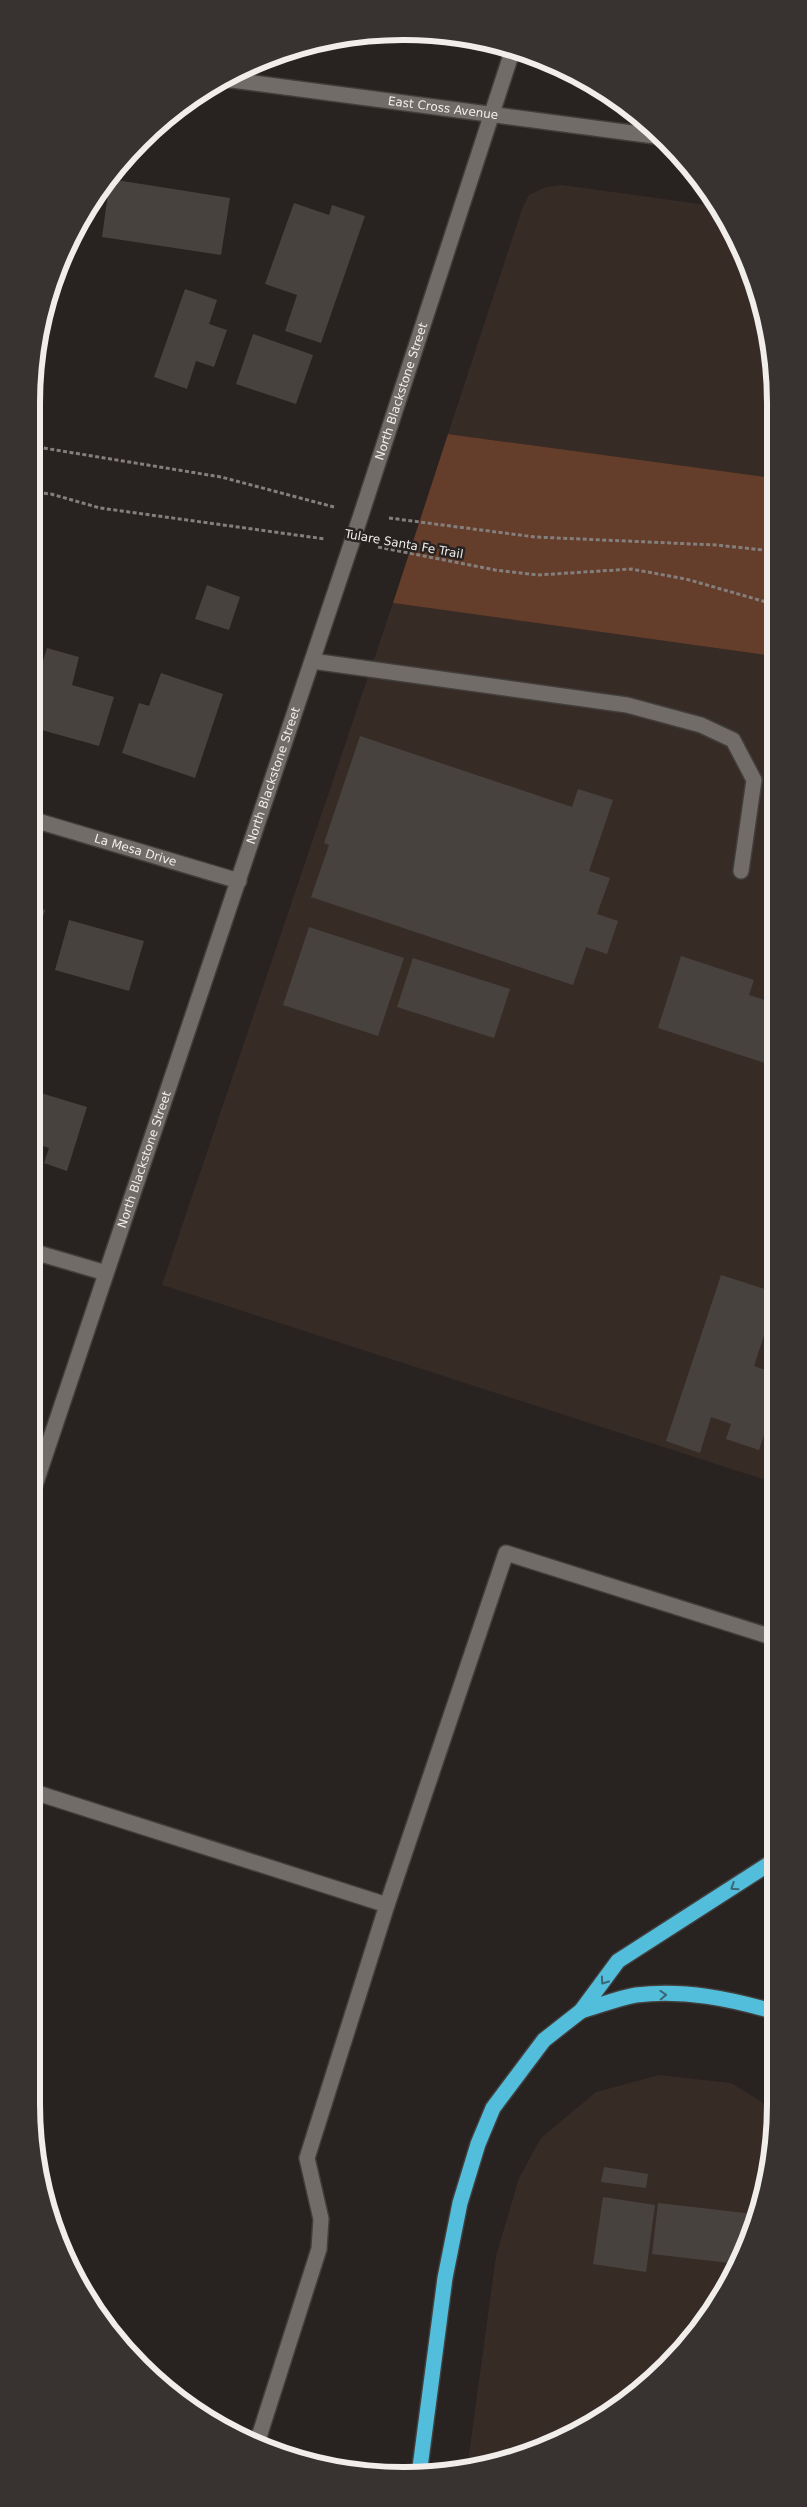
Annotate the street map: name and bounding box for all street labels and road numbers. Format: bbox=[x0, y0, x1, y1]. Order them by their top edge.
street label: East Cross Avenue bbox=[387, 94, 499, 122]
street label: North Blackstone Street bbox=[372, 321, 430, 462]
street label: Tulare Santa Fe Trail bbox=[343, 527, 464, 561]
street label: North Blackstone Street bbox=[244, 705, 303, 846]
street label: La Mesa Drive bbox=[93, 831, 178, 869]
street label: North Blackstone Street bbox=[115, 1089, 174, 1230]

